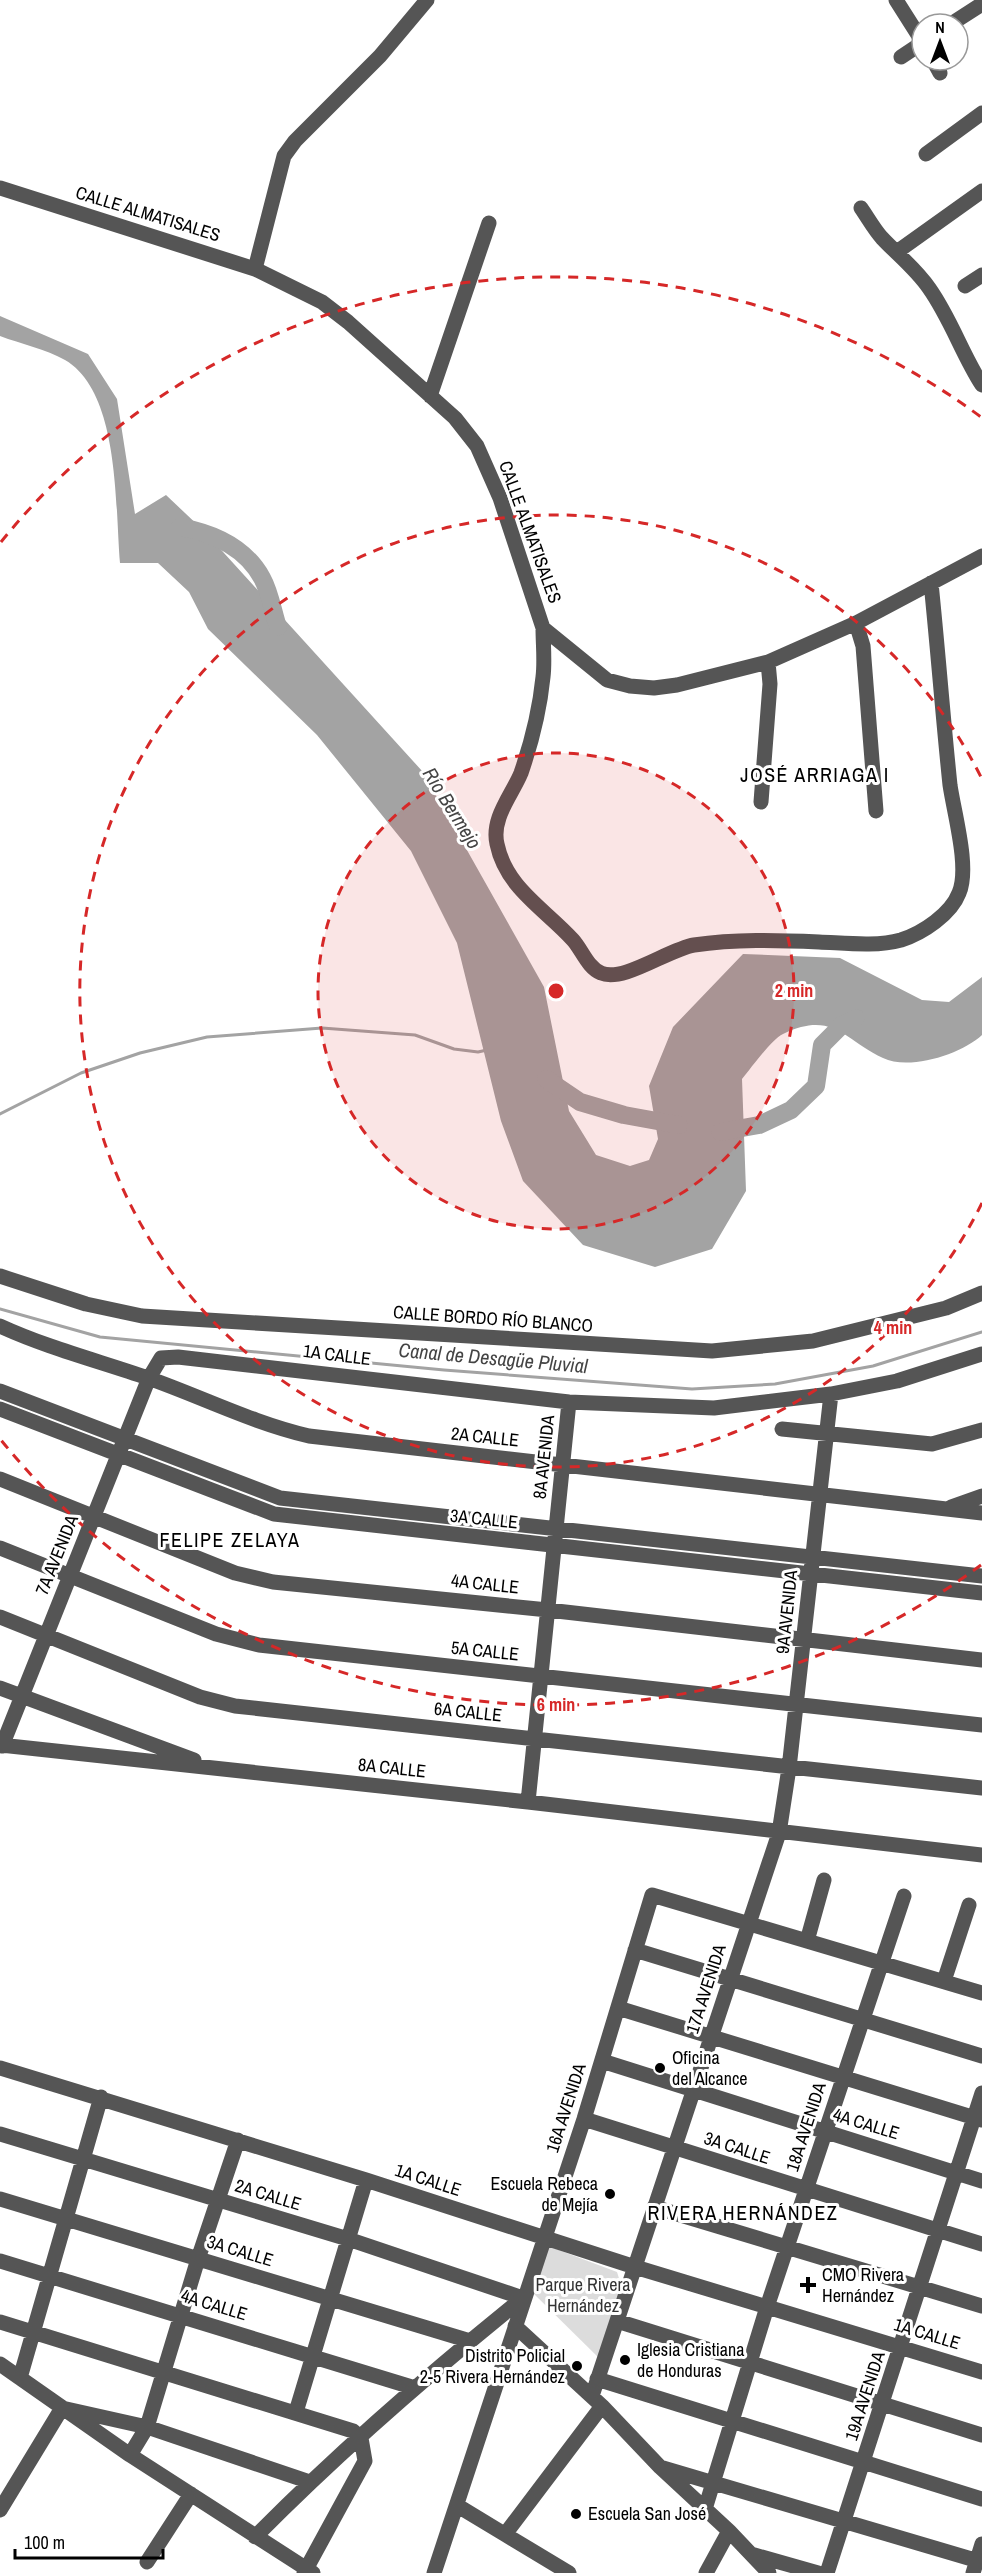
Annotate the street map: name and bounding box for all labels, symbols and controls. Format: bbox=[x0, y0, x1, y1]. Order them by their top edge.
north arrow bbox=[910, 12, 970, 72]
text: N bbox=[935, 16, 945, 38]
street label: CALLE ALMATISALES bbox=[73, 180, 224, 247]
street label: CALLE ALMATISALES bbox=[493, 457, 568, 607]
district label: JOSÉ ARRIAGA I bbox=[740, 761, 890, 788]
water label: Río Bermejo bbox=[417, 762, 488, 854]
text: 2 min bbox=[775, 978, 813, 1003]
centre of rings bbox=[546, 981, 566, 1001]
street label: CALLE BORDO RÍO BLANCO bbox=[392, 1299, 594, 1338]
text: 4 min bbox=[874, 1315, 912, 1340]
water label: Canal de Desagüe Pluvial bbox=[397, 1336, 589, 1379]
street label: 1A CALLE bbox=[302, 1338, 372, 1371]
street label: 8A AVENIDA bbox=[527, 1414, 560, 1500]
street label: 2A CALLE bbox=[450, 1421, 520, 1452]
street label: 3A CALLE bbox=[449, 1503, 519, 1534]
street label: 7A AVENIDA bbox=[29, 1511, 84, 1599]
district label: FELIPE ZELAYA bbox=[159, 1526, 301, 1553]
street label: 4A CALLE bbox=[450, 1568, 520, 1599]
street label: 9A AVENIDA bbox=[770, 1569, 803, 1655]
street label: 5A CALLE bbox=[450, 1635, 520, 1666]
text: 6 min bbox=[537, 1692, 575, 1717]
street label: 6A CALLE bbox=[433, 1696, 503, 1727]
street label: 8A CALLE bbox=[357, 1752, 427, 1783]
street label: 17A AVENIDA bbox=[679, 1941, 732, 2037]
place label: Oficina del Alcance bbox=[672, 2045, 748, 2091]
street label: 16A AVENIDA bbox=[539, 2060, 592, 2156]
marker: Oficina del Alcance bbox=[653, 2061, 667, 2075]
street label: 18A AVENIDA bbox=[779, 2079, 832, 2175]
street label: 4A CALLE bbox=[830, 2102, 902, 2145]
street label: 3A CALLE bbox=[701, 2125, 773, 2170]
street label: 1A CALLE bbox=[392, 2157, 464, 2202]
place label: Escuela Rebeca de Mejía bbox=[491, 2171, 598, 2217]
street label: 2A CALLE bbox=[232, 2173, 304, 2216]
marker: Escuela Rebeca de Mejía bbox=[603, 2187, 617, 2201]
district label: RIVERA HERNÁNDEZ bbox=[648, 2199, 838, 2226]
street label: 3A CALLE bbox=[204, 2229, 276, 2272]
place label: CMO Rivera Hernández bbox=[822, 2262, 904, 2308]
park label: Parque Rivera Hernández bbox=[535, 2272, 631, 2318]
marker: CMO Rivera Hernández bbox=[799, 2276, 817, 2294]
street label: 4A CALLE bbox=[178, 2283, 250, 2326]
street label: 1A CALLE bbox=[891, 2312, 963, 2355]
place label: Iglesia Cristiana de Honduras bbox=[637, 2337, 744, 2383]
place label: Distrito Policial 2-5 Rivera Hernández bbox=[420, 2343, 565, 2389]
street label: 19A AVENIDA bbox=[838, 2348, 891, 2444]
marker: Iglesia Cristiana de Honduras bbox=[618, 2353, 632, 2367]
marker: Distrito Policial 2-5 Rivera Hernández bbox=[570, 2359, 584, 2373]
place label: Escuela San José bbox=[588, 2501, 706, 2526]
marker: Escuela San José bbox=[569, 2507, 583, 2521]
scale bar bbox=[15, 2522, 164, 2560]
text: 100 m bbox=[24, 2530, 65, 2555]

